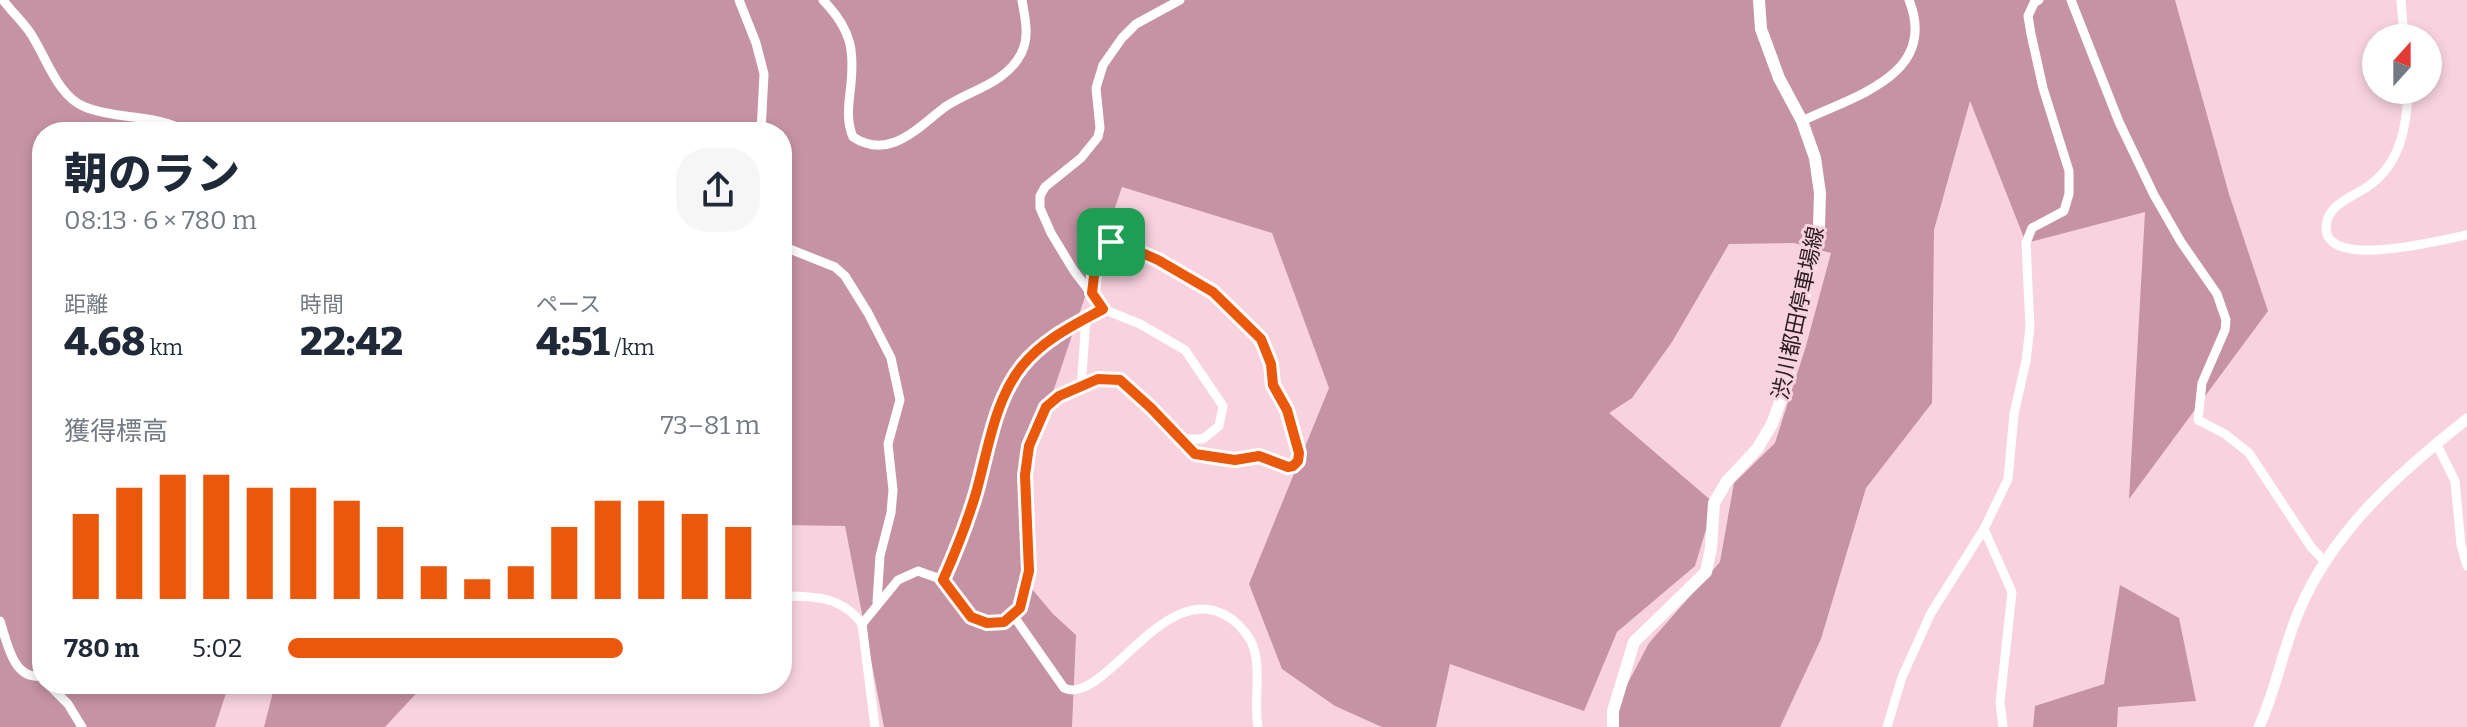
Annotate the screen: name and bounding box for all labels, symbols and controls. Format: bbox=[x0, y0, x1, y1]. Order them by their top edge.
north arrow bbox=[2362, 24, 2442, 104]
map controls bbox=[2362, 24, 2442, 104]
text: 朝のラン bbox=[64, 148, 240, 201]
button: share bbox=[676, 148, 760, 232]
text: 08:13 · 6 × 780 m bbox=[64, 205, 257, 236]
pin bbox=[1077, 208, 1145, 276]
icon: arrive bbox=[1089, 220, 1133, 264]
street label: 渋川都田停車場線 bbox=[1766, 224, 1830, 402]
text: 距離 bbox=[64, 291, 108, 318]
text: 時間 bbox=[300, 291, 344, 318]
text: ペース bbox=[536, 291, 601, 318]
text: 4.68 bbox=[64, 318, 145, 366]
text: 22:42 bbox=[300, 318, 403, 366]
text: 4:51 bbox=[536, 318, 610, 366]
text: km bbox=[145, 334, 183, 361]
text: /km bbox=[610, 334, 655, 361]
text: 73–81 m bbox=[660, 410, 760, 441]
text: 獲得標高 bbox=[64, 416, 168, 447]
text: 780 m bbox=[64, 633, 139, 664]
text: 5:02 bbox=[192, 633, 242, 664]

